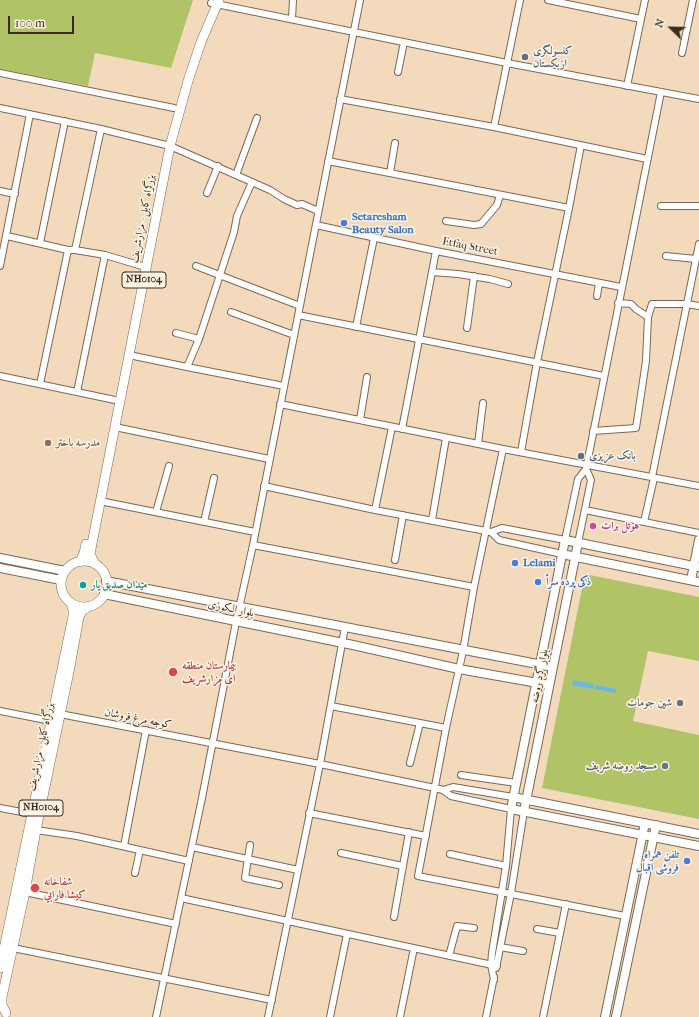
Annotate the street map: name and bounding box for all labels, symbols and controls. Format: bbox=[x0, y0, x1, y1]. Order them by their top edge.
scale bar bbox=[10, 8, 76, 34]
north arrow bbox=[651, 8, 691, 48]
text: 100 m bbox=[15, 16, 45, 30]
text: N bbox=[652, 17, 667, 30]
place label: کنسولگری ازبکستان bbox=[533, 44, 573, 70]
marker: کنسولگری ازبکستان bbox=[520, 52, 530, 62]
street label: بزرگراه کابل - مزارشریف bbox=[128, 174, 158, 264]
place label: Setaresham Beauty Salon bbox=[352, 210, 414, 236]
marker: Setaresham Beauty Salon bbox=[339, 218, 349, 228]
street label: Etfaq Street bbox=[441, 235, 499, 259]
road number: NH0104 bbox=[122, 272, 166, 288]
place label: مدرسه باختر bbox=[56, 436, 100, 450]
marker: مدرسه باختر bbox=[43, 438, 53, 448]
place label: بانک عزیزی bbox=[589, 449, 636, 463]
marker: بانک عزیزی bbox=[576, 451, 586, 461]
place label: هوتل برات bbox=[601, 519, 639, 533]
marker: هوتل برات bbox=[588, 521, 598, 531]
place label: Lelami bbox=[523, 556, 556, 570]
marker: Lelami bbox=[510, 558, 520, 568]
place label: ذکی پرده سرأ bbox=[546, 575, 591, 589]
marker: ذکی پرده سرأ bbox=[533, 577, 543, 587]
place label: میدان صدیق یار bbox=[91, 578, 147, 592]
marker: میدان صدیق یار bbox=[78, 580, 88, 590]
street label: بلوار الکوزی bbox=[207, 598, 255, 620]
street label: بلوار گرد روضه bbox=[528, 648, 552, 704]
place label: بیمارستان منطقه ای مزارشریف bbox=[182, 659, 236, 685]
marker: بیمارستان منطقه ای مزارشریف bbox=[167, 666, 179, 678]
place label: شین جومات bbox=[627, 696, 672, 710]
marker: شین جومات bbox=[675, 698, 685, 708]
street label: بزرگراه کابل - مزارشریف bbox=[25, 702, 57, 792]
street label: كوجه مرغ فروشان bbox=[103, 706, 173, 732]
place label: مسجد روضه شریف bbox=[586, 759, 657, 773]
marker: مسجد روضه شریف bbox=[660, 761, 670, 771]
road number: NH0104 bbox=[19, 800, 63, 816]
place label: تلفن همراه فروشی اقبال bbox=[636, 848, 679, 874]
marker: تلفن همراه فروشی اقبال bbox=[682, 856, 692, 866]
place label: شفاخانه كيشا فارابي bbox=[44, 875, 86, 901]
marker: شفاخانه كيشا فارابي bbox=[29, 882, 41, 894]

